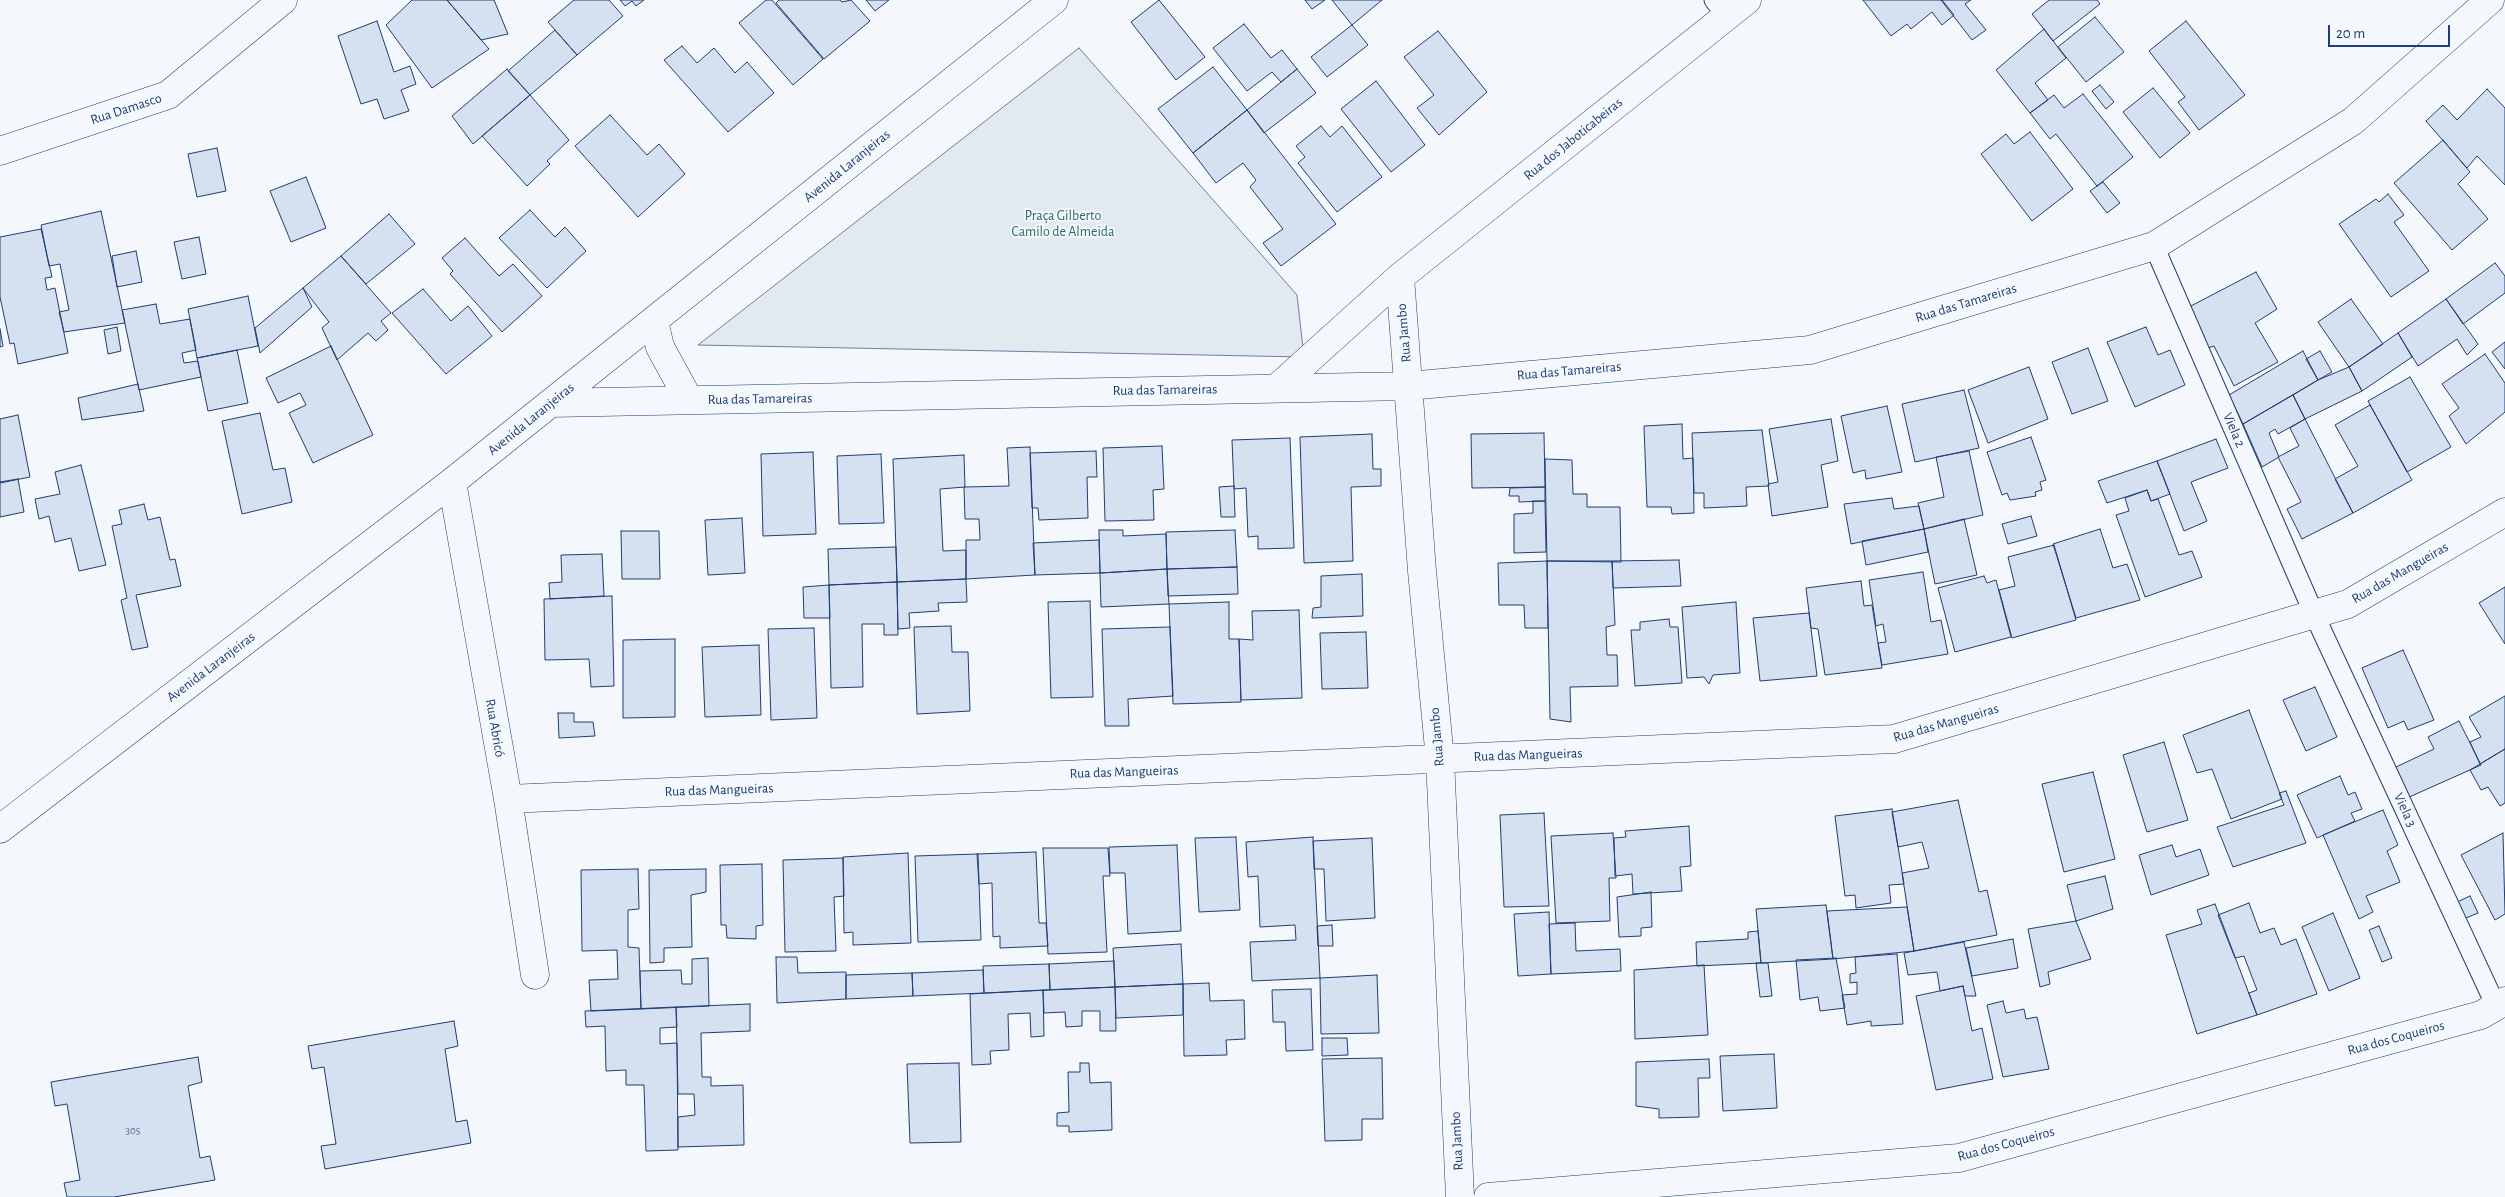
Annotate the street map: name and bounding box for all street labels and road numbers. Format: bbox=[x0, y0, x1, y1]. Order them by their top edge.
street label: Rua Damasco bbox=[88, 90, 164, 128]
street label: Rua dos Jaboticabeiras bbox=[1520, 94, 1626, 184]
street label: Avenida Laranjeiras bbox=[800, 126, 894, 206]
street label: Rua das Tamareiras bbox=[1913, 280, 2019, 326]
street label: Rua Jambo bbox=[1393, 303, 1415, 363]
street label: Rua das Tamareiras bbox=[1516, 358, 1622, 384]
street label: Avenida Laranjeiras bbox=[484, 379, 578, 459]
street label: Rua das Tamareiras bbox=[1112, 381, 1218, 399]
street label: Rua das Tamareiras bbox=[707, 390, 813, 408]
street label: Viela 2 bbox=[2219, 410, 2249, 450]
street label: Rua das Mangueiras bbox=[2349, 539, 2451, 607]
street label: Avenida Laranjeiras bbox=[163, 628, 259, 706]
street label: Rua Abricó bbox=[482, 698, 508, 758]
street label: Rua das Mangueiras bbox=[1891, 700, 2001, 746]
street label: Rua Jambo bbox=[1426, 707, 1448, 767]
street label: Rua das Mangueiras bbox=[1473, 745, 1583, 765]
street label: Rua das Mangueiras bbox=[1069, 762, 1179, 782]
street label: Rua das Mangueiras bbox=[664, 780, 774, 800]
street label: Viela 3 bbox=[2390, 790, 2420, 830]
street label: Rua dos Coqueiros bbox=[2346, 1017, 2446, 1059]
street label: Rua Jambo bbox=[1447, 1111, 1467, 1171]
street label: Rua dos Coqueiros bbox=[1956, 1123, 2056, 1165]

